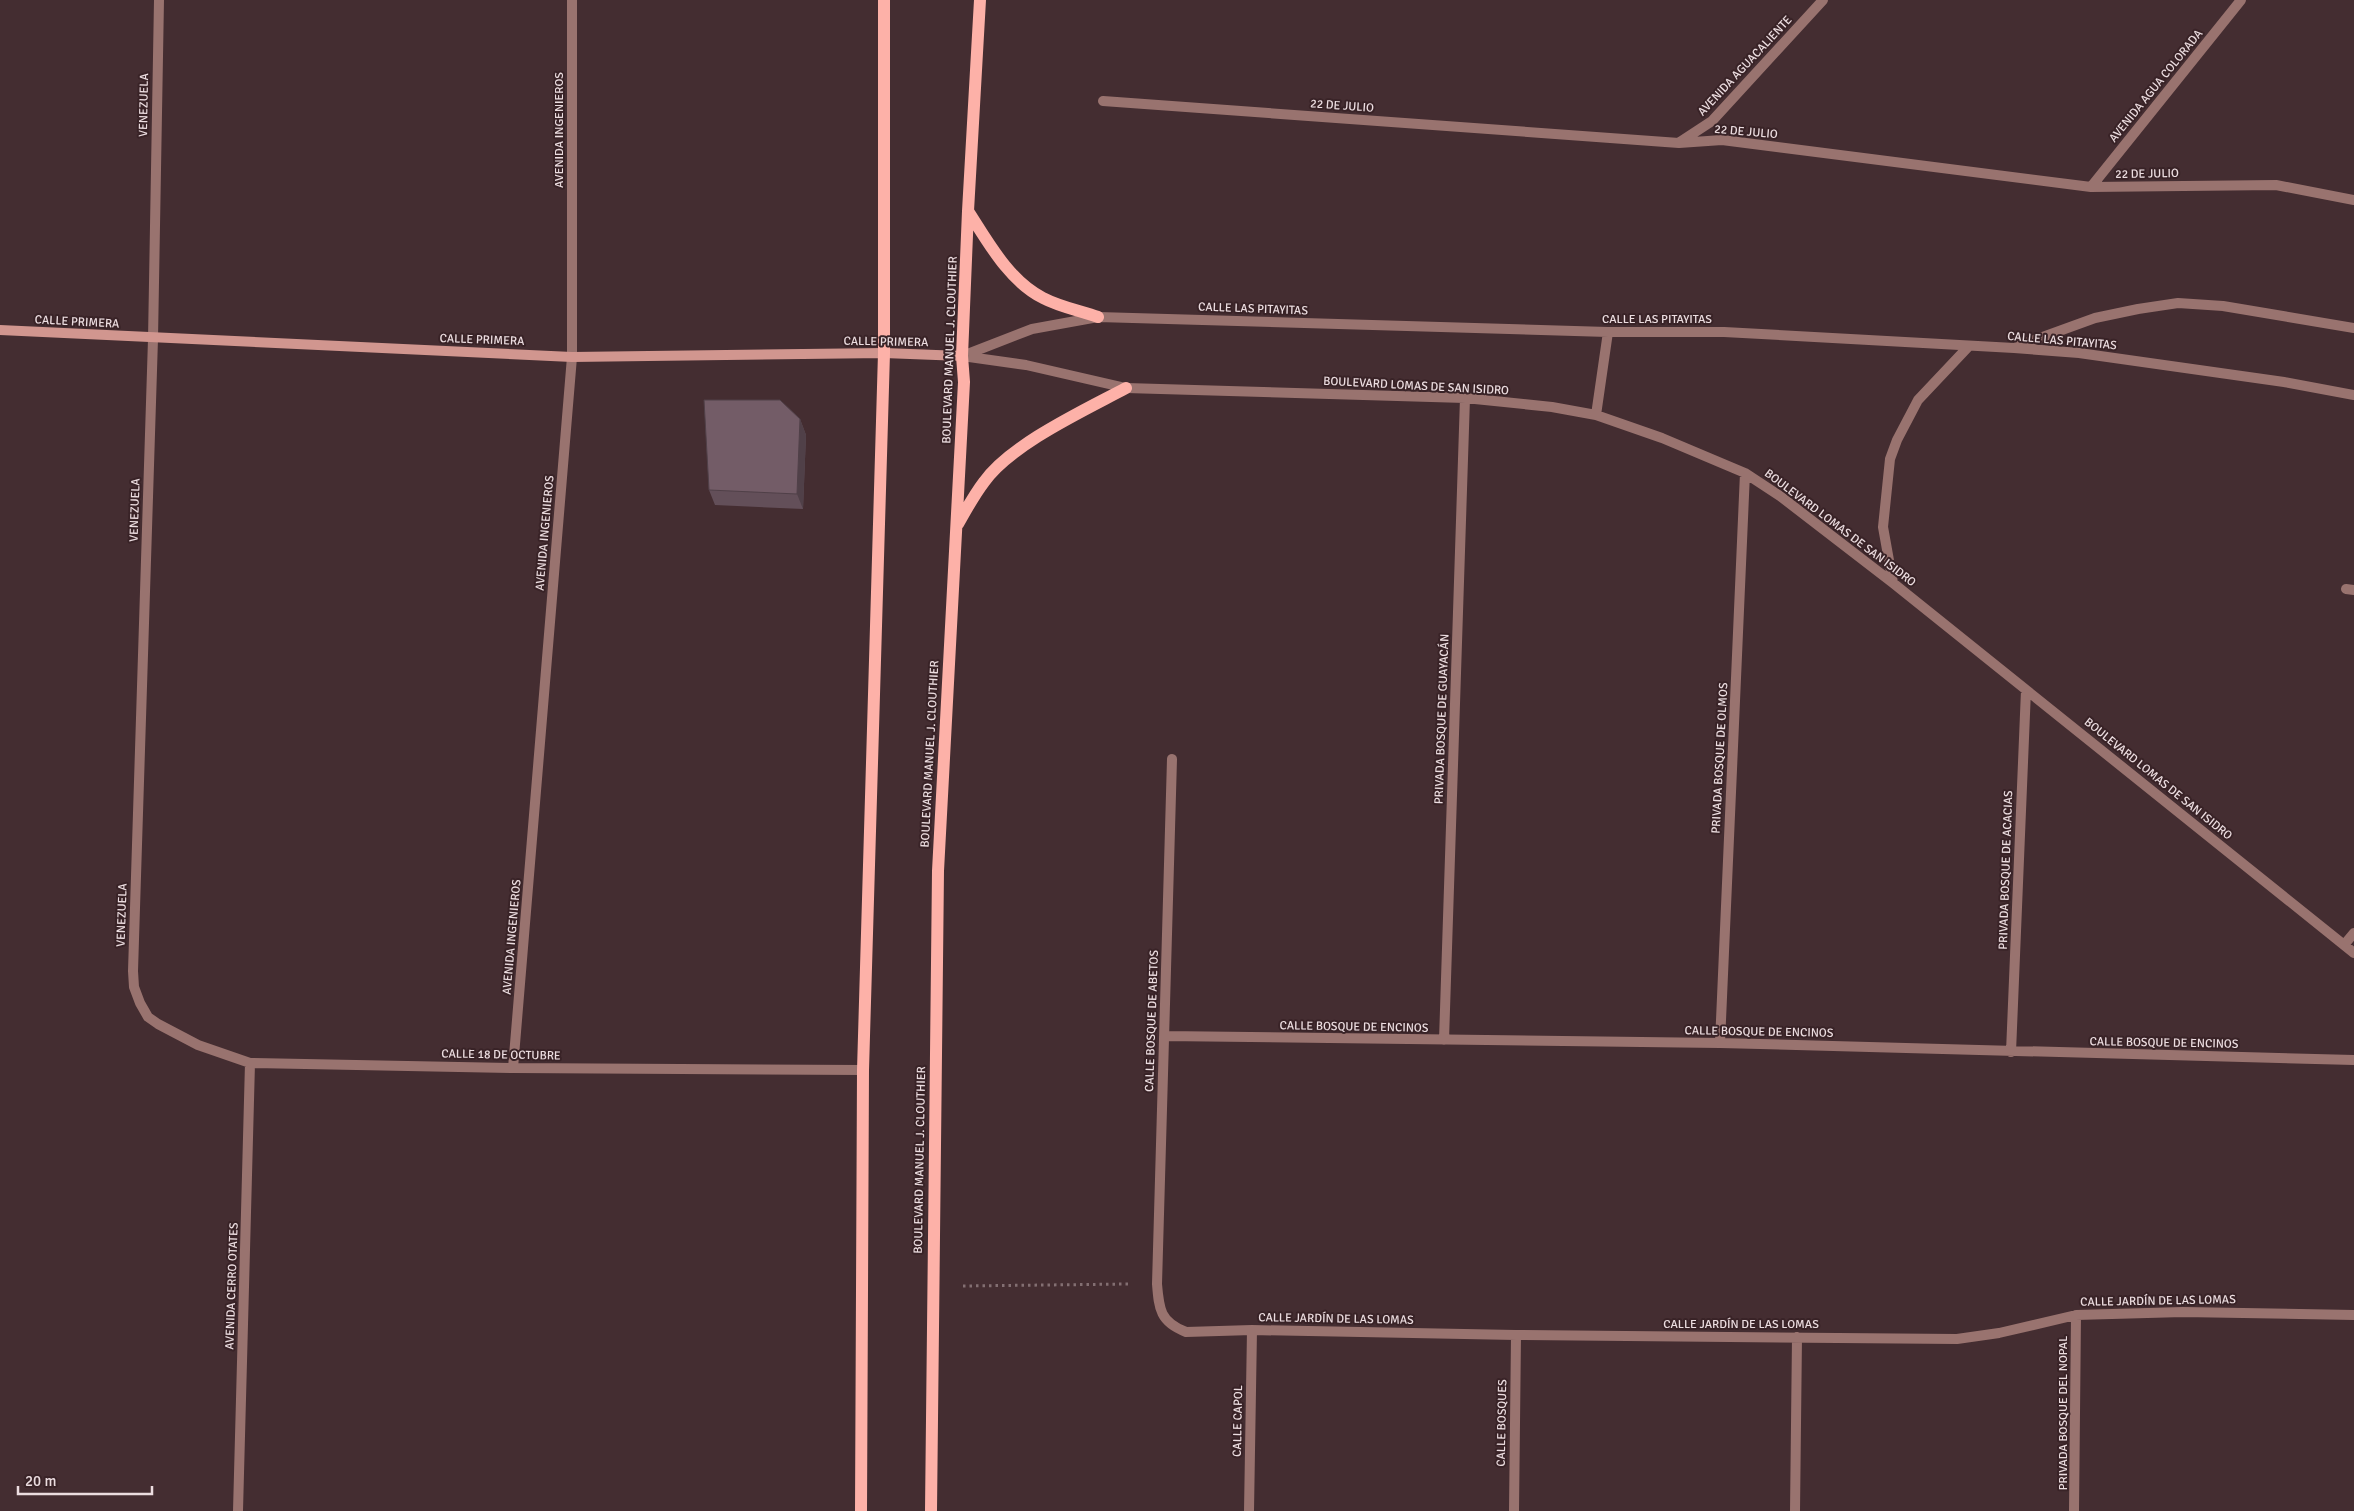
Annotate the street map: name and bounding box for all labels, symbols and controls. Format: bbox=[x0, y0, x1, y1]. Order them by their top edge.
street label: AVENIDA AGUACALIENTE bbox=[1695, 13, 1795, 119]
street label: AVENIDA AGUA COLORADA bbox=[2106, 26, 2207, 145]
street label: VENEZUELA bbox=[136, 72, 152, 137]
street label: AVENIDA INGENIEROS bbox=[552, 72, 567, 188]
street label: 22 DE JULIO bbox=[1310, 96, 1374, 116]
street label: 22 DE JULIO bbox=[1714, 122, 1779, 142]
street label: 22 DE JULIO bbox=[2115, 166, 2179, 182]
street label: BOULEVARD MANUEL J. CLOUTHIER bbox=[939, 256, 961, 444]
street label: CALLE LAS PITAYITAS bbox=[1198, 300, 1309, 318]
street label: CALLE PRIMERA bbox=[34, 312, 120, 332]
street label: CALLE LAS PITAYITAS bbox=[1602, 312, 1712, 327]
street label: CALLE LAS PITAYITAS bbox=[2007, 329, 2118, 353]
street label: CALLE PRIMERA bbox=[439, 331, 525, 349]
street label: CALLE PRIMERA bbox=[843, 334, 929, 350]
street label: BOULEVARD LOMAS DE SAN ISIDRO bbox=[1323, 374, 1509, 398]
street label: BOULEVARD LOMAS DE SAN ISIDRO bbox=[1761, 466, 1919, 590]
street label: AVENIDA INGENIEROS bbox=[532, 474, 558, 591]
street label: VENEZUELA bbox=[126, 477, 144, 542]
street label: PRIVADA BOSQUE DE GUAYACÁN bbox=[1432, 634, 1452, 804]
street label: BOULEVARD MANUEL J. CLOUTHIER bbox=[918, 660, 942, 848]
street label: PRIVADA BOSQUE DE OLMOS bbox=[1709, 682, 1731, 834]
street label: BOULEVARD LOMAS DE SAN ISIDRO bbox=[2081, 715, 2235, 843]
street label: PRIVADA BOSQUE DE ACACIAS bbox=[1996, 790, 2016, 950]
street label: AVENIDA INGENIEROS bbox=[499, 878, 525, 995]
street label: VENEZUELA bbox=[113, 882, 131, 947]
street label: CALLE BOSQUE DE ABETOS bbox=[1142, 949, 1162, 1092]
street label: CALLE BOSQUE DE ENCINOS bbox=[1279, 1018, 1429, 1036]
street label: CALLE BOSQUE DE ENCINOS bbox=[1684, 1023, 1834, 1041]
street label: CALLE BOSQUE DE ENCINOS bbox=[2089, 1034, 2239, 1052]
street label: CALLE 18 DE OCTUBRE bbox=[441, 1046, 561, 1064]
street label: BOULEVARD MANUEL J. CLOUTHIER bbox=[911, 1066, 929, 1254]
street label: AVENIDA CERRO OTATES bbox=[222, 1222, 242, 1350]
street label: CALLE JARDÍN DE LAS LOMAS bbox=[2080, 1292, 2236, 1310]
street label: CALLE JARDÍN DE LAS LOMAS bbox=[1258, 1310, 1414, 1328]
street label: CALLE JARDÍN DE LAS LOMAS bbox=[1663, 1317, 1819, 1332]
street label: PRIVADA BOSQUE DEL NOPAL bbox=[2056, 1336, 2071, 1490]
street label: CALLE BOSQUES bbox=[1494, 1379, 1510, 1467]
street label: CALLE CAPOL bbox=[1230, 1385, 1246, 1457]
scale bar bbox=[18, 1464, 151, 1496]
text: 20 m bbox=[25, 1472, 56, 1490]

